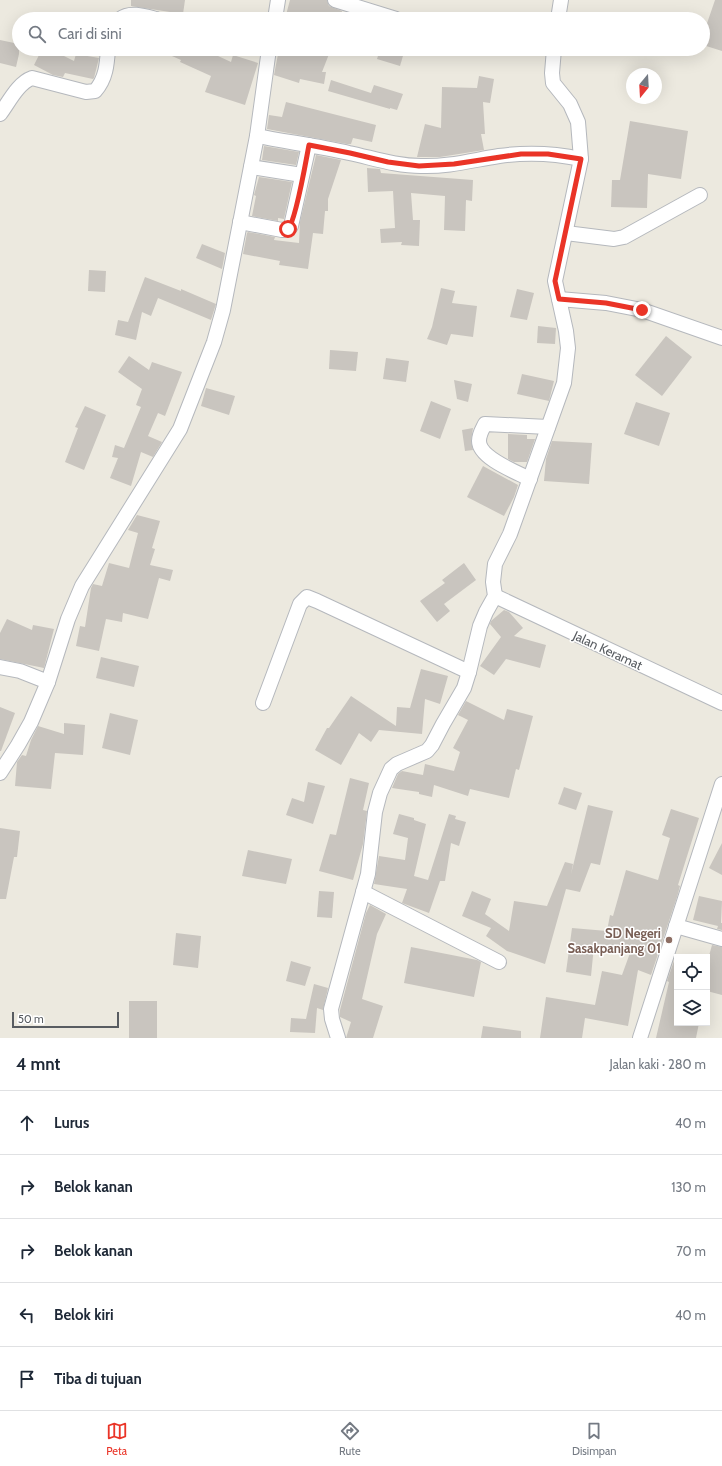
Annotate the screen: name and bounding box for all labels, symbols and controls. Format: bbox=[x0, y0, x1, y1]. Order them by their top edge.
search box bbox=[12, 12, 710, 56]
icon: search bbox=[26, 23, 48, 45]
text: Cari di sini bbox=[58, 25, 122, 43]
north arrow bbox=[626, 68, 662, 104]
route start bbox=[279, 220, 297, 238]
route end bbox=[633, 301, 651, 319]
street label: Jalan Keramat bbox=[570, 627, 646, 673]
place label: SD Negeri Sasakpanjang 01 bbox=[567, 925, 661, 956]
marker: SD Negeri Sasakpanjang 01 bbox=[664, 935, 674, 945]
map controls bbox=[674, 954, 710, 1026]
button: locate bbox=[674, 954, 710, 990]
button: layers bbox=[674, 990, 710, 1026]
scale bar bbox=[12, 1010, 119, 1029]
text: 50 m bbox=[18, 1012, 44, 1026]
text: 4 mnt bbox=[16, 1054, 60, 1074]
text: Jalan kaki · 280 m bbox=[609, 1056, 706, 1072]
icon: ahead bbox=[16, 1112, 38, 1134]
text: Lurus bbox=[54, 1114, 89, 1132]
text: 40 m bbox=[675, 1115, 706, 1131]
icon: right bbox=[16, 1176, 38, 1198]
text: Belok kanan bbox=[54, 1178, 133, 1196]
text: 130 m bbox=[671, 1179, 706, 1195]
icon: right bbox=[16, 1240, 38, 1262]
text: Belok kanan bbox=[54, 1242, 133, 1260]
text: 70 m bbox=[676, 1243, 706, 1259]
icon: left bbox=[16, 1304, 38, 1326]
text: Belok kiri bbox=[54, 1306, 114, 1324]
text: 40 m bbox=[675, 1307, 706, 1323]
icon: arrive bbox=[16, 1368, 38, 1390]
text: Tiba di tujuan bbox=[54, 1370, 142, 1388]
tab: Peta bbox=[106, 1420, 128, 1458]
tab: Rute bbox=[339, 1420, 361, 1458]
tab: Disimpan bbox=[572, 1420, 616, 1458]

